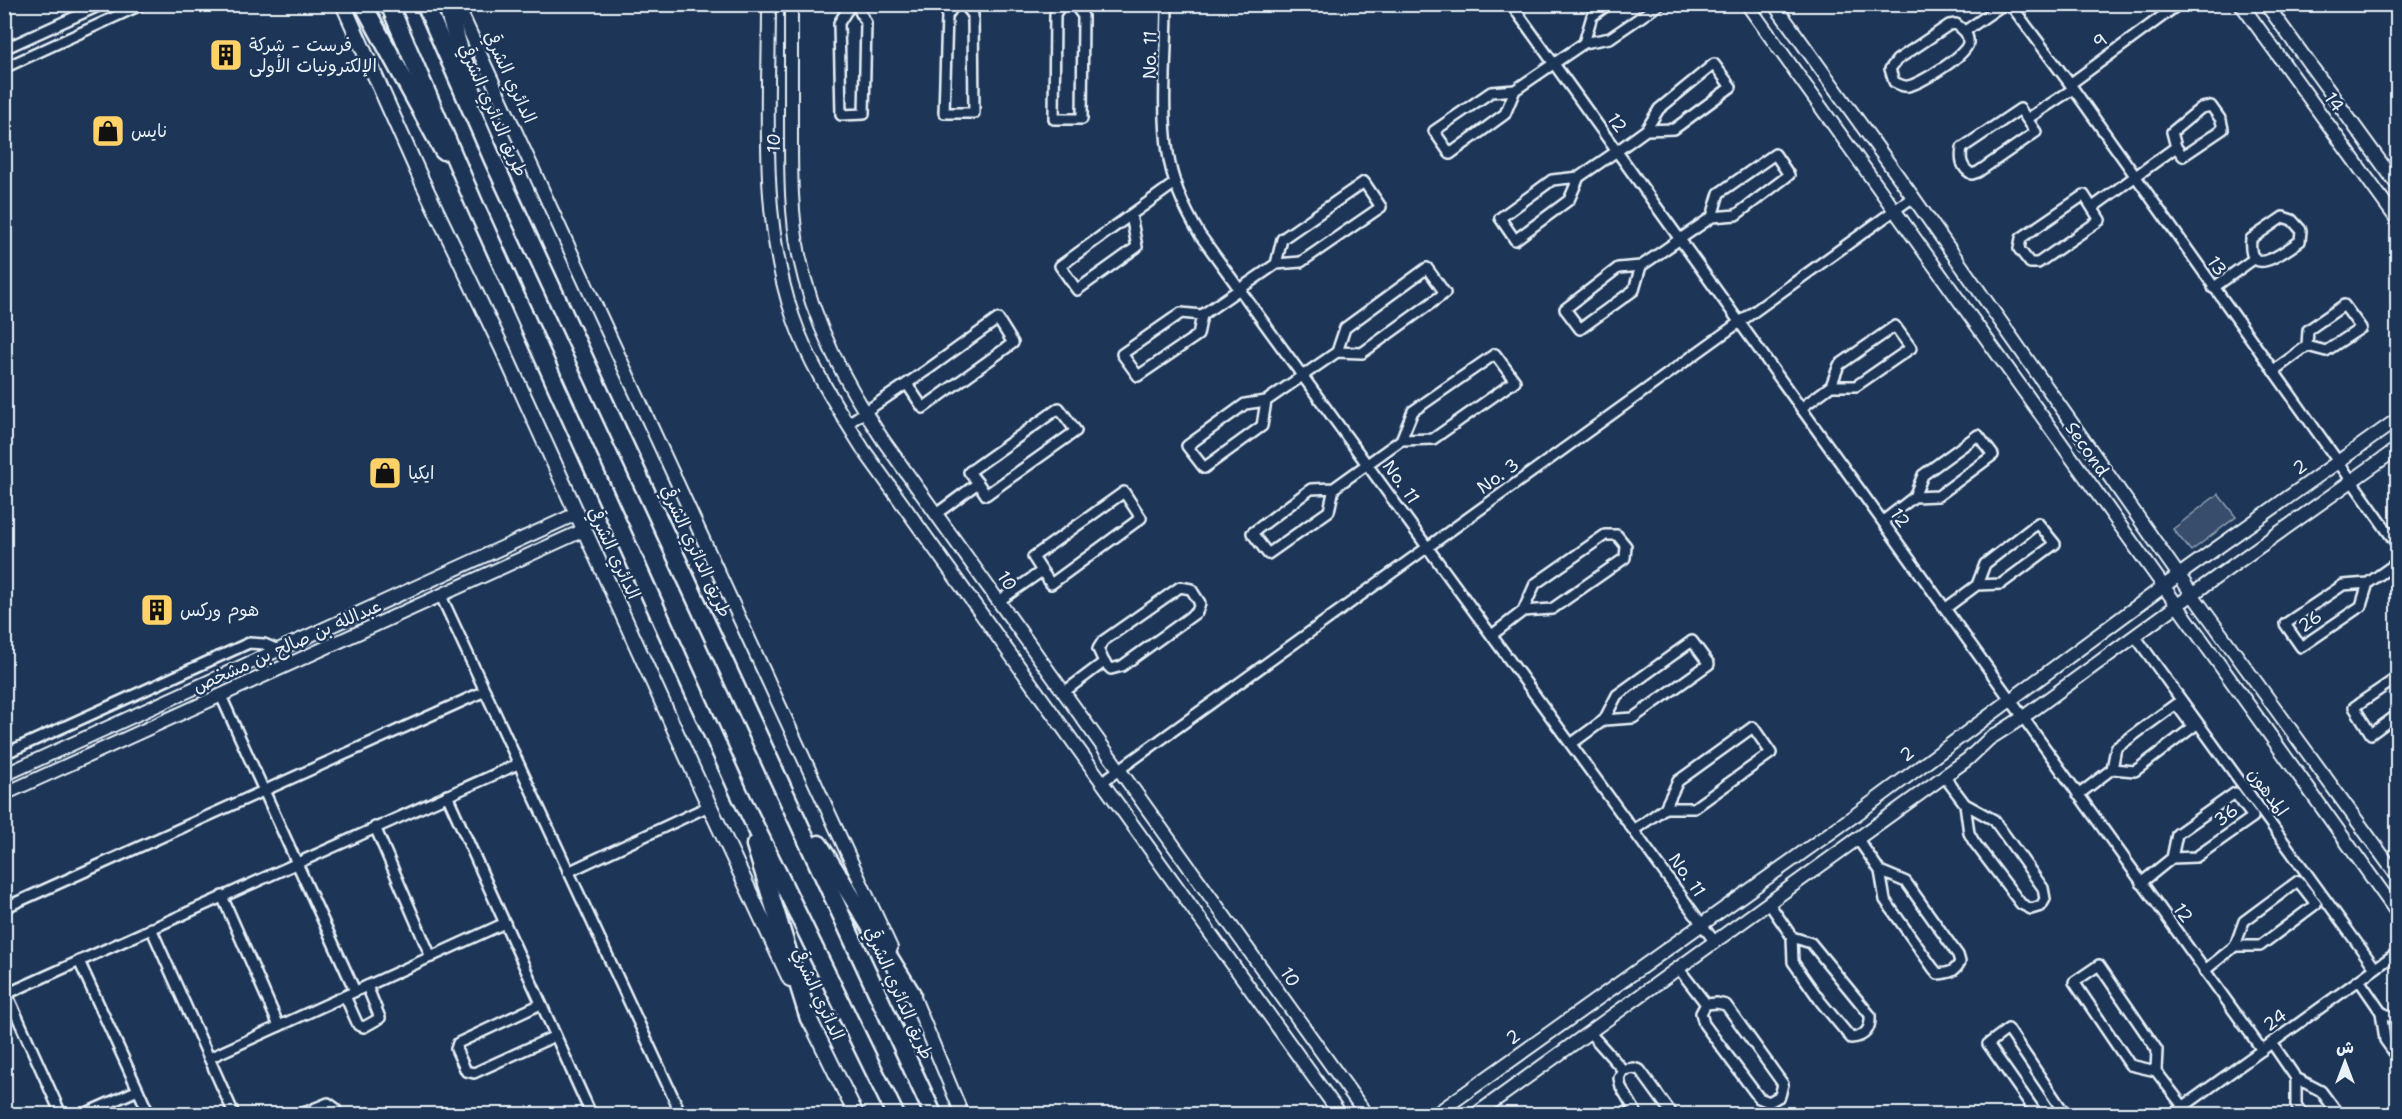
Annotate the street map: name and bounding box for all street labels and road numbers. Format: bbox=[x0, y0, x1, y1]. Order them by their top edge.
street label: الدائري الشرقي bbox=[477, 27, 542, 128]
street label: 9 bbox=[2088, 28, 2112, 54]
street label: No. 11 bbox=[1138, 30, 1162, 80]
street label: طريق الدائري الشرقي bbox=[452, 40, 533, 181]
street label: 14 bbox=[2319, 87, 2349, 117]
street label: 12 bbox=[1602, 108, 1632, 138]
street label: 10 bbox=[762, 133, 786, 153]
street label: 13 bbox=[2202, 251, 2232, 281]
street label: Second bbox=[2059, 417, 2115, 481]
street label: No. 3 bbox=[1472, 452, 1524, 500]
street label: 2 bbox=[2288, 454, 2312, 480]
street label: No. 11 bbox=[1377, 455, 1425, 509]
street label: طريق الدائري الشرقي bbox=[654, 481, 737, 621]
street label: الدائري الشرقي bbox=[581, 503, 646, 604]
street label: 12 bbox=[1885, 503, 1915, 533]
street label: 10 bbox=[992, 566, 1022, 596]
street label: عبدالله بن صالح بن مشخص bbox=[189, 594, 385, 698]
street label: 26 bbox=[2293, 604, 2327, 638]
street label: 2 bbox=[1895, 741, 1919, 767]
street label: المدهون bbox=[2242, 763, 2294, 821]
street label: 36 bbox=[2209, 798, 2243, 832]
street label: No. 11 bbox=[1663, 848, 1711, 902]
street label: 12 bbox=[2168, 898, 2198, 928]
street label: طريق الدائري الشرقي bbox=[858, 923, 939, 1064]
street label: الدائري الشرقي bbox=[785, 944, 850, 1045]
street label: 10 bbox=[1275, 962, 1305, 992]
street label: 24 bbox=[2258, 1003, 2292, 1037]
street label: 2 bbox=[1501, 1024, 1525, 1050]

